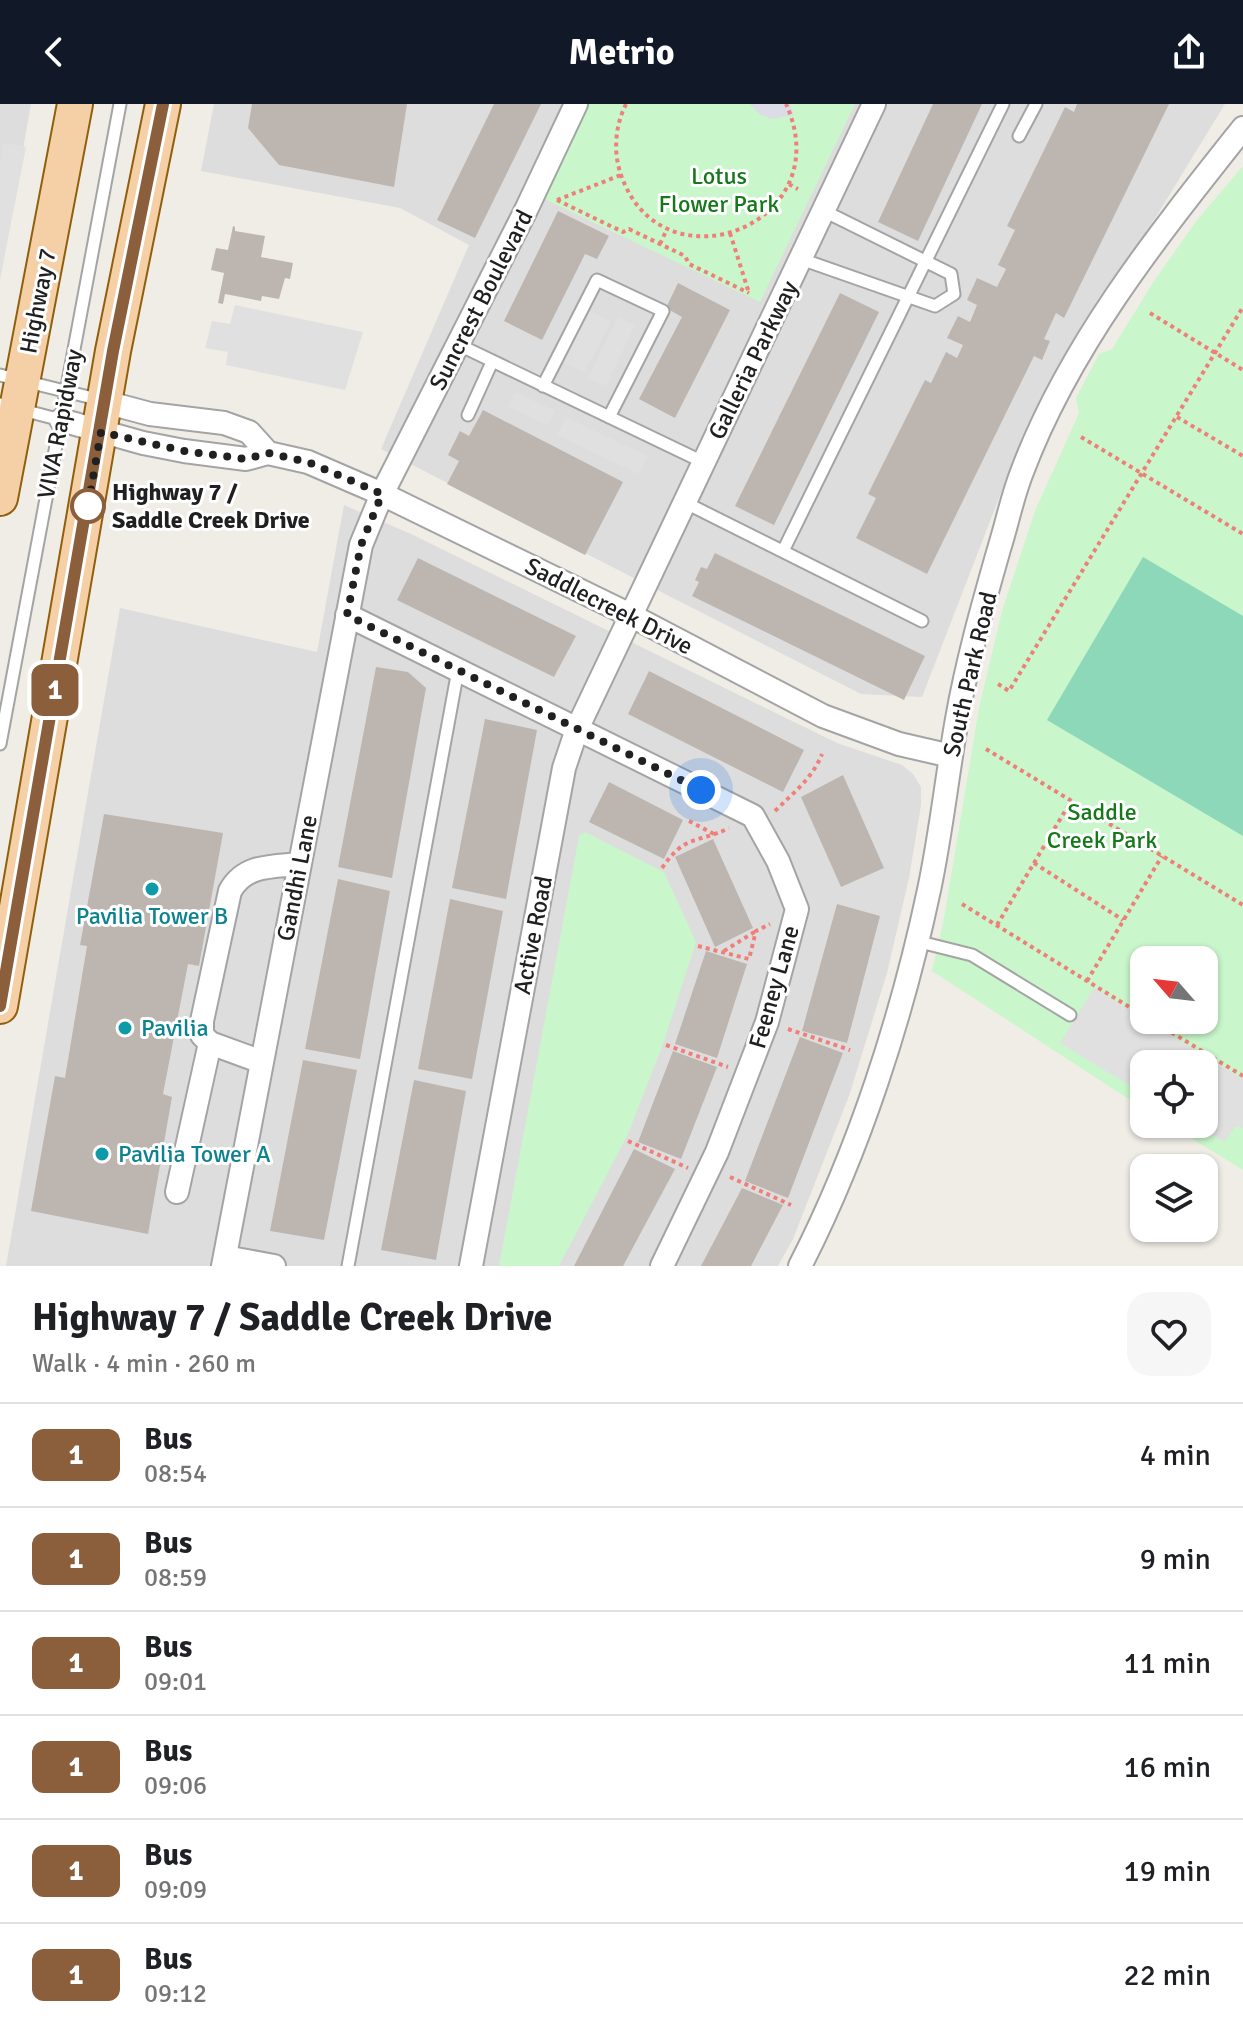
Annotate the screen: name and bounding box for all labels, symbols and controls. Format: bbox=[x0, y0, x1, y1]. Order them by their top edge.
icon: back bbox=[32, 30, 76, 74]
text: Metrio bbox=[569, 30, 674, 75]
icon: share bbox=[1167, 30, 1211, 74]
park label: Lotus Flower Park bbox=[659, 161, 779, 219]
street label: Suncrest Boulevard bbox=[423, 205, 539, 395]
street label: Highway 7 bbox=[13, 246, 63, 356]
street label: Galleria Parkway bbox=[702, 276, 804, 444]
street label: VIVA Rapidway bbox=[31, 347, 89, 501]
place label: Highway 7 / Saddle Creek Drive bbox=[112, 477, 310, 535]
marker: Highway 7 / Saddle Creek Drive bbox=[71, 489, 105, 523]
street label: Saddlecreek Drive bbox=[520, 551, 698, 661]
street label: South Park Road bbox=[936, 589, 1004, 759]
line badge: 1 bbox=[29, 664, 81, 716]
text: 1 bbox=[47, 673, 63, 707]
your location bbox=[681, 770, 721, 810]
park label: Saddle Creek Park bbox=[1047, 797, 1157, 855]
street label: Gandhi Lane bbox=[270, 812, 324, 944]
street label: Active Road bbox=[507, 873, 559, 997]
marker: Pavilia Tower B bbox=[143, 880, 161, 898]
place label: Pavilia Tower B bbox=[76, 901, 228, 931]
street label: Feeney Lane bbox=[742, 922, 806, 1052]
north arrow bbox=[1130, 946, 1218, 1034]
map controls bbox=[1130, 946, 1218, 1242]
place label: Pavilia bbox=[141, 1013, 209, 1043]
marker: Pavilia bbox=[116, 1019, 134, 1037]
button: locate bbox=[1130, 1050, 1218, 1138]
place label: Pavilia Tower A bbox=[118, 1139, 271, 1169]
marker: Pavilia Tower A bbox=[93, 1145, 111, 1163]
button: layers bbox=[1130, 1154, 1218, 1242]
button: heart bbox=[1127, 1292, 1211, 1376]
text: Highway 7 / Saddle Creek Drive bbox=[32, 1294, 552, 1341]
text: Walk · 4 min · 260 m bbox=[32, 1348, 256, 1380]
text: Bus bbox=[144, 1421, 192, 1458]
text: 4 min bbox=[1140, 1437, 1211, 1474]
text: 1 bbox=[68, 1438, 84, 1472]
text: 08:54 bbox=[144, 1458, 207, 1490]
text: Bus bbox=[144, 1525, 192, 1562]
text: 9 min bbox=[1140, 1541, 1211, 1578]
text: 1 bbox=[68, 1542, 84, 1576]
text: 08:59 bbox=[144, 1562, 207, 1594]
text: Bus bbox=[144, 1629, 192, 1666]
text: 11 min bbox=[1124, 1645, 1211, 1682]
text: 1 bbox=[68, 1646, 84, 1680]
text: 09:01 bbox=[144, 1666, 207, 1698]
text: Bus bbox=[144, 1733, 192, 1770]
text: 16 min bbox=[1124, 1749, 1211, 1786]
text: 1 bbox=[68, 1750, 84, 1784]
text: 09:06 bbox=[144, 1770, 207, 1802]
text: Bus bbox=[144, 1837, 192, 1874]
text: 19 min bbox=[1124, 1853, 1211, 1890]
text: 1 bbox=[68, 1854, 84, 1888]
text: 09:09 bbox=[144, 1874, 207, 1906]
text: Bus bbox=[144, 1941, 192, 1978]
text: 22 min bbox=[1124, 1957, 1211, 1994]
text: 1 bbox=[68, 1958, 84, 1992]
text: 09:12 bbox=[144, 1978, 207, 2010]

